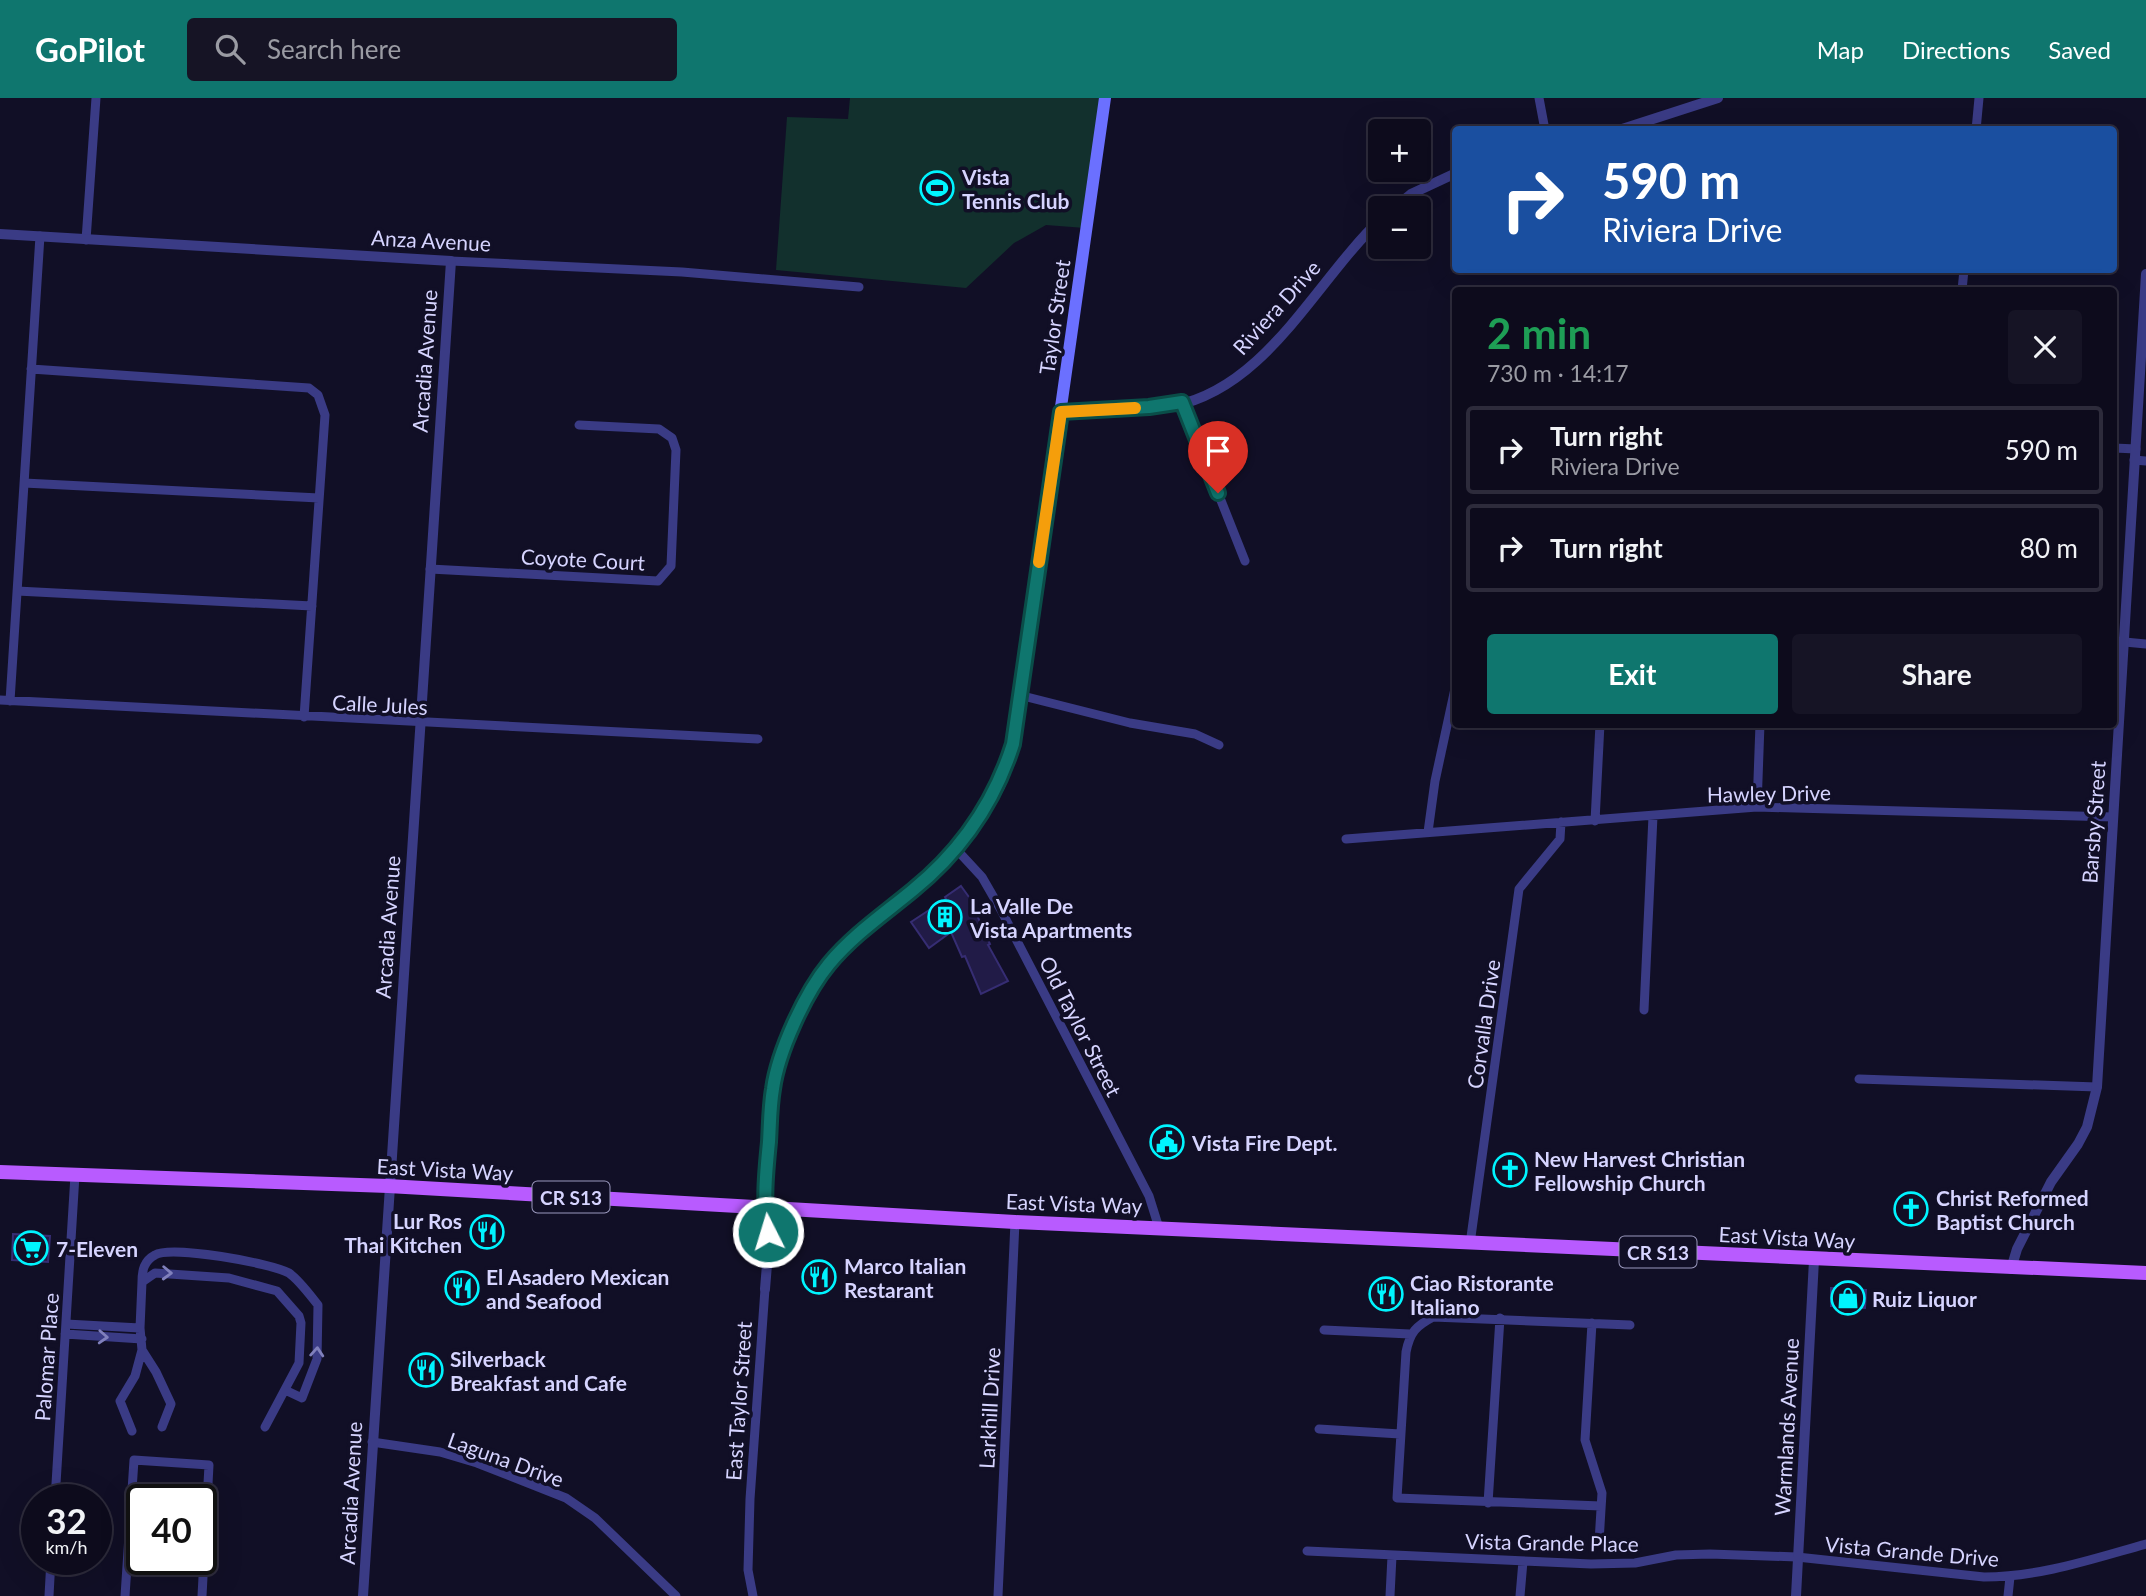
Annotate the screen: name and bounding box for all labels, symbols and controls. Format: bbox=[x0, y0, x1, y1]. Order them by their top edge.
search box bbox=[187, 18, 677, 81]
text: GoPilot bbox=[35, 29, 145, 69]
icon: search bbox=[211, 30, 249, 68]
text: Search here bbox=[267, 33, 401, 65]
text: Map bbox=[1817, 35, 1864, 64]
text: Directions bbox=[1902, 35, 2010, 64]
text: Saved bbox=[2048, 35, 2111, 64]
map controls bbox=[1368, 119, 1431, 259]
button: + bbox=[1368, 119, 1431, 182]
text: 590 m bbox=[1602, 151, 1740, 209]
icon: right bbox=[1487, 154, 1578, 245]
place label: Vista Tennis Club bbox=[961, 164, 1070, 213]
sports icon: Vista Tennis Club bbox=[918, 169, 956, 207]
button: − bbox=[1368, 196, 1431, 259]
text: Riviera Drive bbox=[1602, 210, 1782, 249]
street label: Anza Avenue bbox=[370, 224, 492, 256]
street label: Riviera Drive bbox=[1227, 255, 1325, 359]
street label: Taylor Street bbox=[1034, 257, 1074, 376]
street label: Arcadia Avenue bbox=[407, 289, 441, 433]
text: 2 min bbox=[1487, 308, 1591, 358]
button: close bbox=[2008, 310, 2082, 384]
text: 730 m · 14:17 bbox=[1487, 359, 1629, 387]
text: Turn right bbox=[1550, 420, 1663, 452]
pin bbox=[1188, 421, 1248, 493]
icon: right bbox=[1491, 431, 1529, 469]
icon: arrive bbox=[1199, 432, 1237, 470]
text: 590 m bbox=[2005, 434, 2078, 466]
text: Riviera Drive bbox=[1550, 452, 1680, 480]
icon: right bbox=[1491, 529, 1529, 567]
text: Turn right bbox=[1550, 532, 1663, 564]
text: 80 m bbox=[2020, 532, 2078, 564]
street label: Coyote Court bbox=[520, 543, 646, 575]
button: Exit bbox=[1487, 634, 1778, 714]
button: Share bbox=[1792, 634, 2082, 714]
street label: Calle Jules bbox=[332, 689, 428, 719]
street label: Barsby Street bbox=[2076, 759, 2110, 884]
street label: Hawley Drive bbox=[1707, 779, 1831, 807]
street label: Arcadia Avenue bbox=[370, 855, 404, 999]
place label: La Valle De Vista Apartments bbox=[969, 893, 1132, 942]
building icon: La Valle De Vista Apartments bbox=[926, 898, 964, 936]
street label: Old Taylor Street bbox=[1035, 952, 1127, 1101]
street label: Corvalla Drive bbox=[1462, 958, 1504, 1090]
public building icon: Vista Fire Dept. bbox=[1148, 1123, 1186, 1161]
place label: Vista Fire Dept. bbox=[1191, 1130, 1337, 1155]
place label: New Harvest Christian Fellowship Church bbox=[1534, 1146, 1745, 1195]
church icon: New Harvest Christian Fellowship Church bbox=[1491, 1151, 1529, 1189]
street label: East Vista Way bbox=[376, 1153, 514, 1185]
road number: CR S13 bbox=[532, 1182, 610, 1212]
place label: Christ Reformed Baptist Church bbox=[1936, 1185, 2089, 1234]
street label: East Vista Way bbox=[1005, 1188, 1143, 1218]
church icon: Christ Reformed Baptist Church bbox=[1892, 1190, 1930, 1228]
position arrow bbox=[731, 1195, 805, 1269]
place label: Lur Ros Thai Kitchen bbox=[344, 1208, 462, 1257]
restaurant icon: Lur Ros Thai Kitchen bbox=[468, 1213, 506, 1251]
street label: East Vista Way bbox=[1718, 1221, 1856, 1253]
supermarket icon: 7-Eleven bbox=[12, 1229, 50, 1267]
place label: 7-Eleven bbox=[56, 1236, 138, 1261]
road number: CR S13 bbox=[1620, 1236, 1696, 1268]
place label: Marco Italian Restarant bbox=[844, 1253, 966, 1302]
restaurant icon: Marco Italian Restarant bbox=[800, 1258, 838, 1296]
place label: El Asadero Mexican and Seafood bbox=[486, 1264, 669, 1313]
one-way arrow bbox=[162, 1266, 173, 1281]
restaurant icon: El Asadero Mexican and Seafood bbox=[443, 1269, 481, 1307]
place label: Ciao Ristorante Italiano bbox=[1410, 1270, 1554, 1319]
restaurant icon: Ciao Ristorante Italiano bbox=[1367, 1275, 1405, 1313]
shop icon: Ruiz Liquor bbox=[1829, 1279, 1867, 1317]
place label: Ruiz Liquor bbox=[1872, 1286, 1977, 1311]
street label: Palomar Place bbox=[29, 1292, 63, 1422]
street label: East Taylor Street bbox=[720, 1320, 756, 1481]
one-way arrow bbox=[98, 1329, 109, 1344]
street label: Warmlands Avenue bbox=[1769, 1337, 1803, 1517]
one-way arrow bbox=[309, 1346, 324, 1357]
place label: Silverback Breakfast and Cafe bbox=[450, 1346, 627, 1395]
street label: Larkhill Drive bbox=[973, 1347, 1005, 1469]
restaurant icon: Silverback Breakfast and Cafe bbox=[407, 1351, 445, 1389]
street label: Arcadia Avenue bbox=[334, 1421, 366, 1565]
street label: Laguna Drive bbox=[445, 1426, 567, 1492]
speed limit sign: 40 bbox=[126, 1484, 217, 1575]
text: 32 bbox=[46, 1499, 87, 1541]
street label: Vista Grande Place bbox=[1465, 1528, 1639, 1556]
street label: Vista Grande Drive bbox=[1824, 1531, 2000, 1571]
text: km/h bbox=[45, 1536, 88, 1558]

